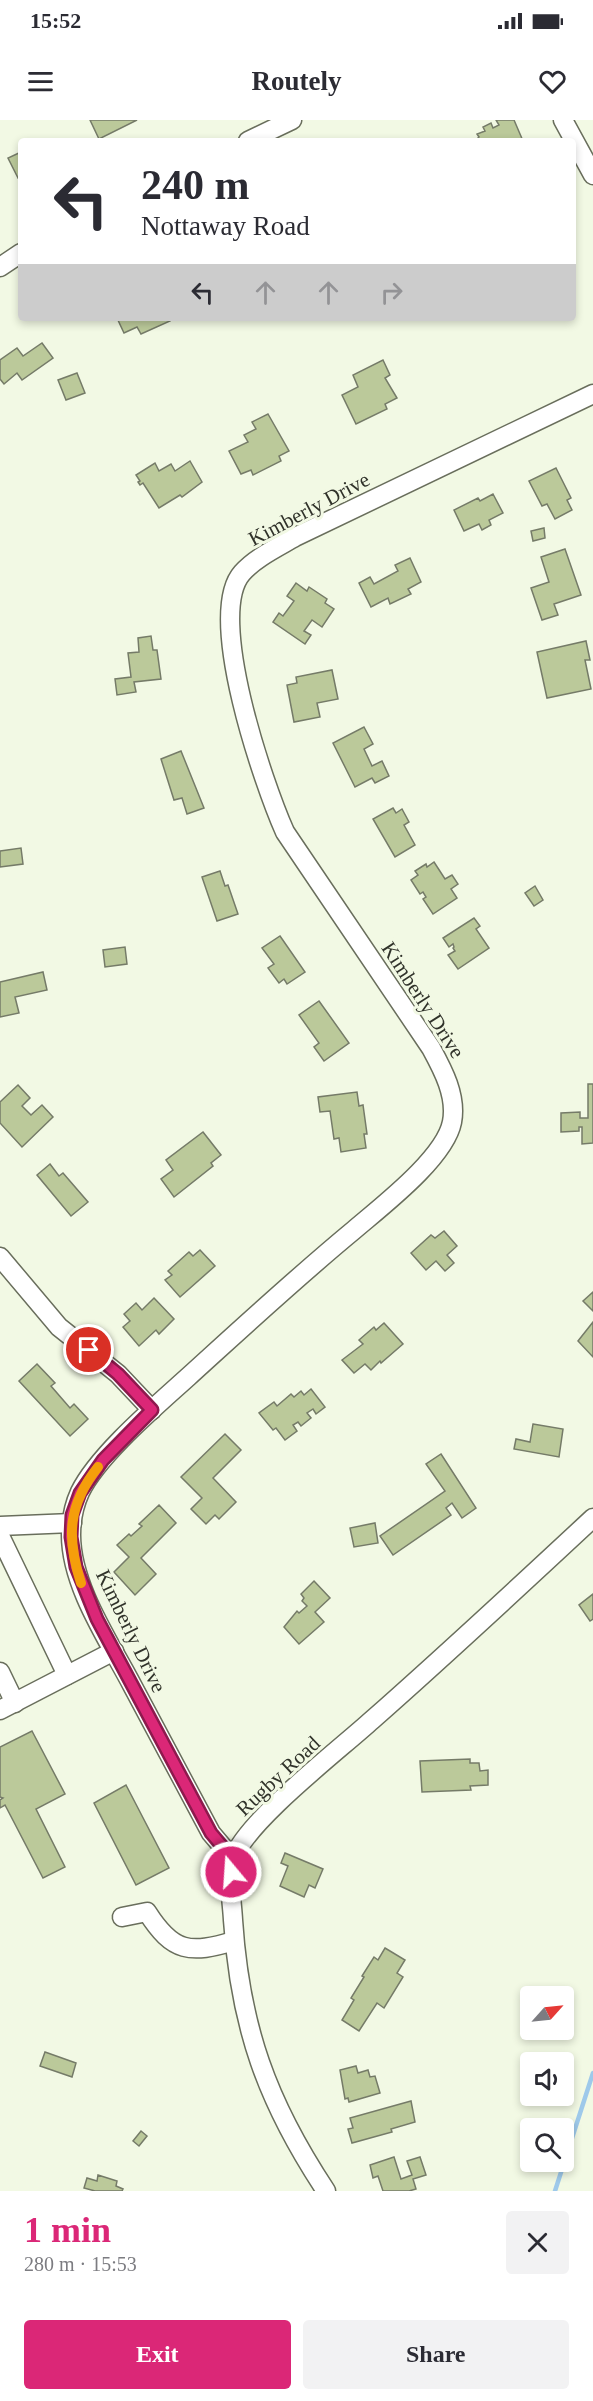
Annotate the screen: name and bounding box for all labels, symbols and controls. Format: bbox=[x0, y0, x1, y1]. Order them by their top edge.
text: 15:52 bbox=[30, 8, 81, 33]
icon: menu bbox=[24, 65, 57, 98]
icon: heart bbox=[536, 65, 569, 98]
text: Routely bbox=[252, 66, 342, 96]
icon: left bbox=[42, 162, 120, 240]
text: 240 m bbox=[141, 162, 250, 208]
text: Nottaway Road bbox=[141, 211, 310, 241]
icon: left bbox=[186, 276, 219, 309]
icon: ahead bbox=[249, 276, 282, 309]
icon: ahead bbox=[312, 276, 345, 309]
icon: right bbox=[375, 276, 408, 309]
street label: Kimberly Drive bbox=[244, 467, 374, 551]
street label: Kimberly Drive bbox=[377, 937, 469, 1063]
pin bbox=[63, 1324, 114, 1375]
icon: arrive bbox=[72, 1333, 105, 1366]
street label: Kimberly Drive bbox=[91, 1566, 171, 1696]
street label: Rugby Road bbox=[231, 1731, 325, 1821]
position arrow bbox=[199, 1840, 263, 1904]
north arrow bbox=[520, 1986, 574, 2040]
map controls bbox=[520, 1986, 574, 2172]
button: sound bbox=[520, 2052, 574, 2106]
button: search bbox=[520, 2118, 574, 2172]
text: 1 min bbox=[24, 2210, 111, 2250]
button: close bbox=[506, 2211, 569, 2274]
text: 280 m · 15:53 bbox=[24, 2253, 137, 2275]
button: Exit bbox=[24, 2320, 291, 2389]
button: Share bbox=[303, 2320, 569, 2389]

